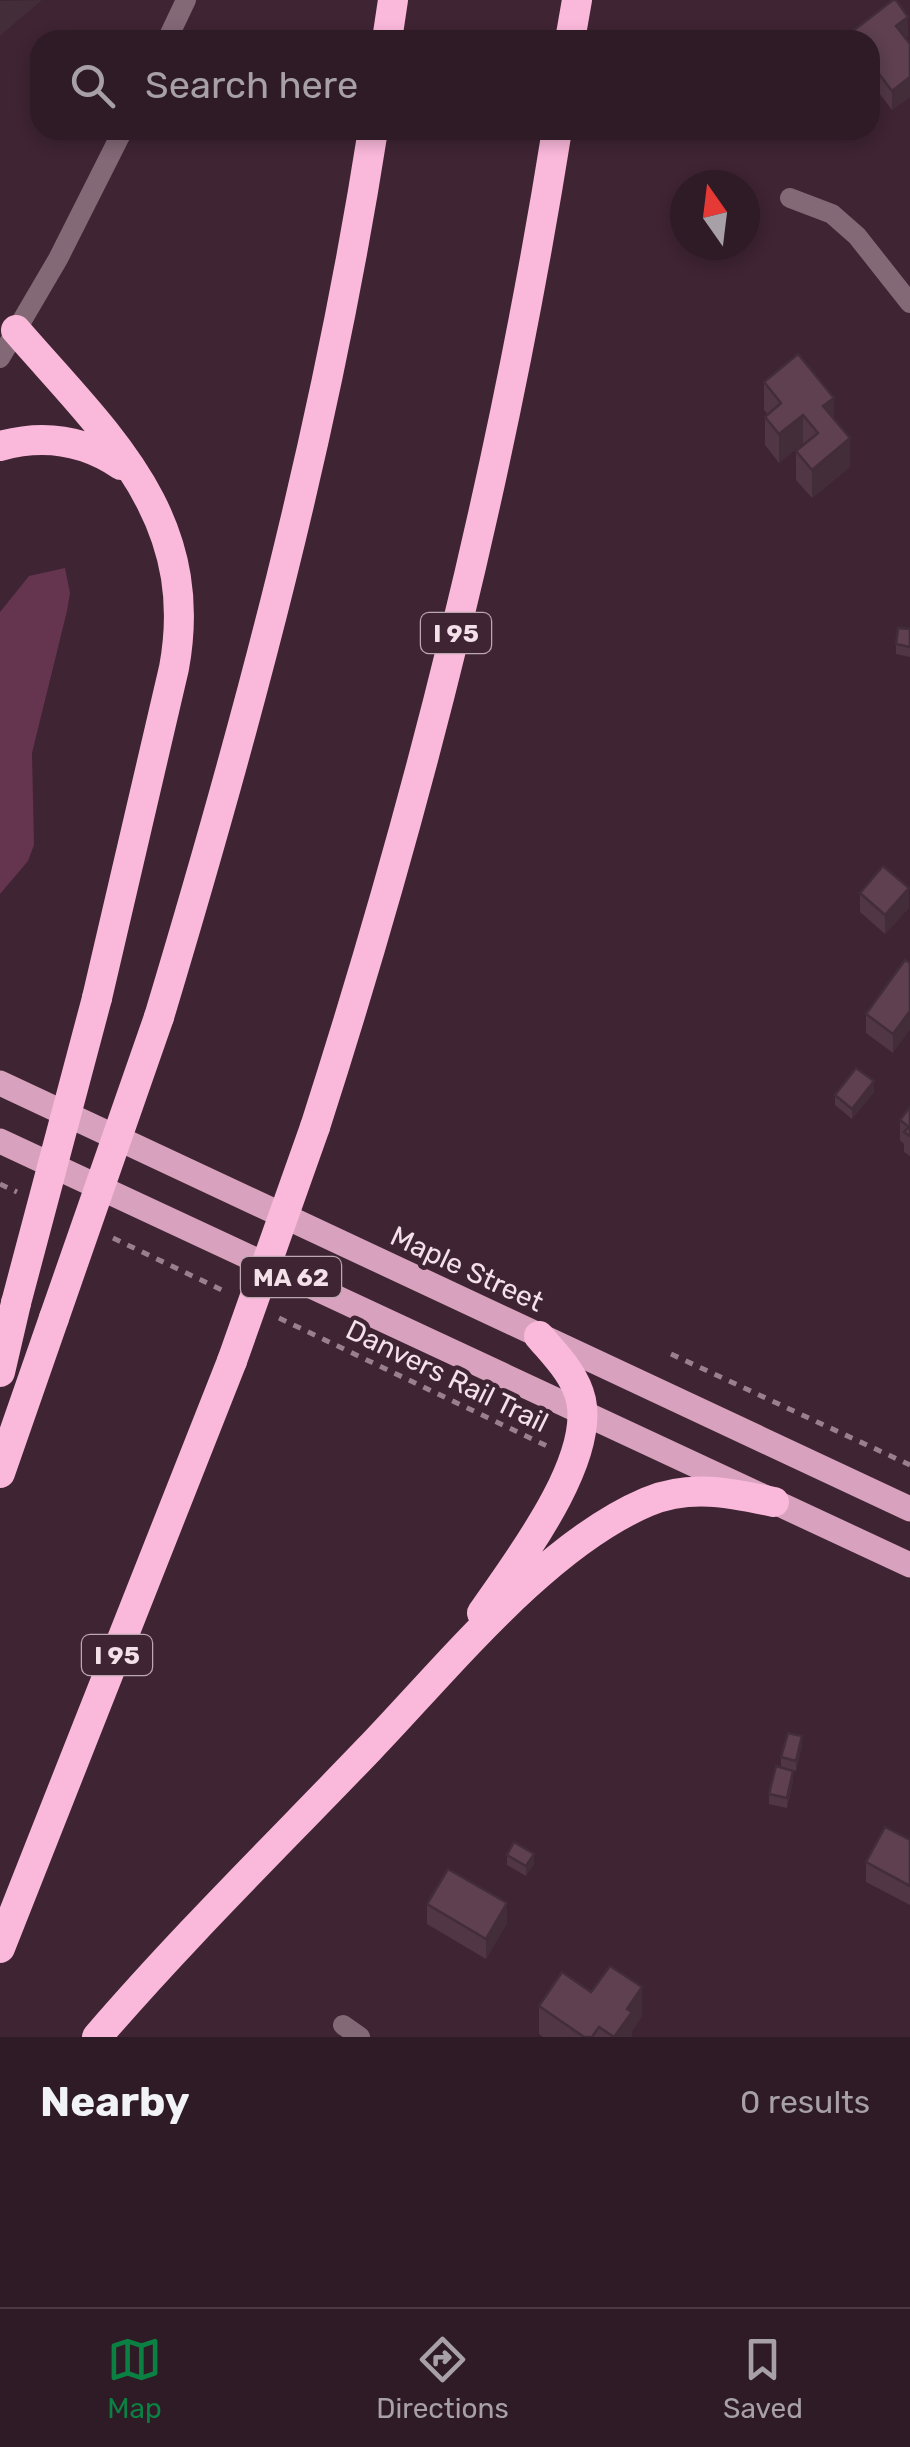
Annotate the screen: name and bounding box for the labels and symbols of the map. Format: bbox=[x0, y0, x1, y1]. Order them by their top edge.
north arrow bbox=[670, 170, 760, 260]
road number: I 95 bbox=[421, 613, 491, 653]
street label: Maple Street bbox=[385, 1219, 549, 1319]
road number: MA 62 bbox=[241, 1257, 341, 1297]
street label: Danvers Rail Trail bbox=[341, 1313, 553, 1439]
road number: I 95 bbox=[82, 1635, 152, 1675]

